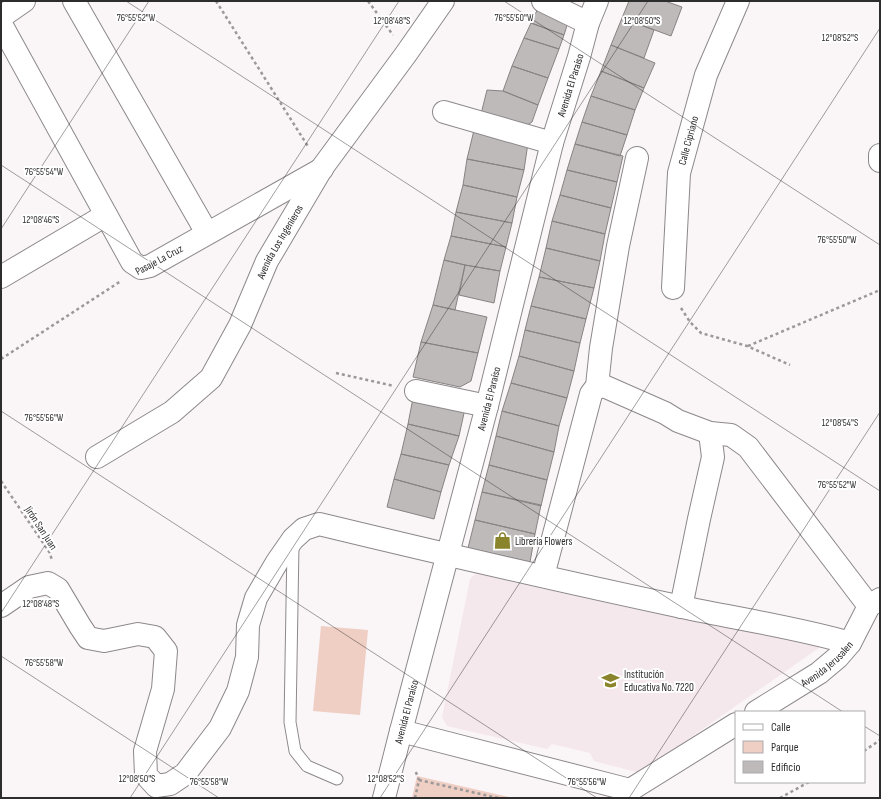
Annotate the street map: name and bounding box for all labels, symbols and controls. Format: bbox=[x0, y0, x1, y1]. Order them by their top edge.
text: 76°55'52"W bbox=[117, 12, 156, 24]
text: 76°55'50"W bbox=[495, 12, 534, 24]
text: 12°08'48"S bbox=[374, 15, 410, 27]
text: 12°08'50"S bbox=[624, 15, 660, 27]
text: 12°08'52"S bbox=[822, 32, 858, 44]
street label: Avenida El Paraíso bbox=[554, 52, 586, 119]
street label: Calle Cipriano bbox=[675, 114, 701, 166]
text: 76°55'54"W bbox=[25, 166, 64, 178]
street label: Avenida Los Ingenieros bbox=[253, 202, 305, 282]
text: 12°08'46"S bbox=[23, 214, 59, 226]
text: 76°55'50"W bbox=[818, 234, 857, 246]
street label: Pasaje La Cruz bbox=[133, 242, 185, 278]
street label: Avenida El Paraíso bbox=[474, 365, 503, 433]
text: 76°55'56"W bbox=[25, 412, 64, 424]
text: 12°08'54"S bbox=[822, 417, 858, 429]
text: 76°55'52"W bbox=[818, 479, 857, 491]
street label: Jirón San Juan bbox=[22, 503, 60, 553]
shop icon: Librería Flowers bbox=[492, 531, 512, 551]
place label: Librería Flowers bbox=[515, 535, 573, 548]
text: 12°08'48"S bbox=[23, 598, 59, 610]
street label: Avenida Jerusalen bbox=[797, 638, 856, 690]
text: 76°55'58"W bbox=[25, 657, 64, 669]
place label: Institución Educativa No. 7220 bbox=[624, 668, 694, 694]
school or university icon: Institución Educativa No. 7220 bbox=[601, 670, 621, 690]
street label: Avenida El Paraíso bbox=[391, 678, 421, 746]
legend bbox=[735, 711, 865, 783]
text: Calle bbox=[771, 720, 791, 735]
text: Parque bbox=[771, 740, 799, 755]
text: Edificio bbox=[771, 760, 800, 775]
text: 12°08'50"S bbox=[119, 773, 155, 785]
text: 12°08'52"S bbox=[368, 773, 404, 785]
text: 76°55'58"W bbox=[190, 776, 229, 788]
text: 76°55'56"W bbox=[568, 776, 607, 788]

